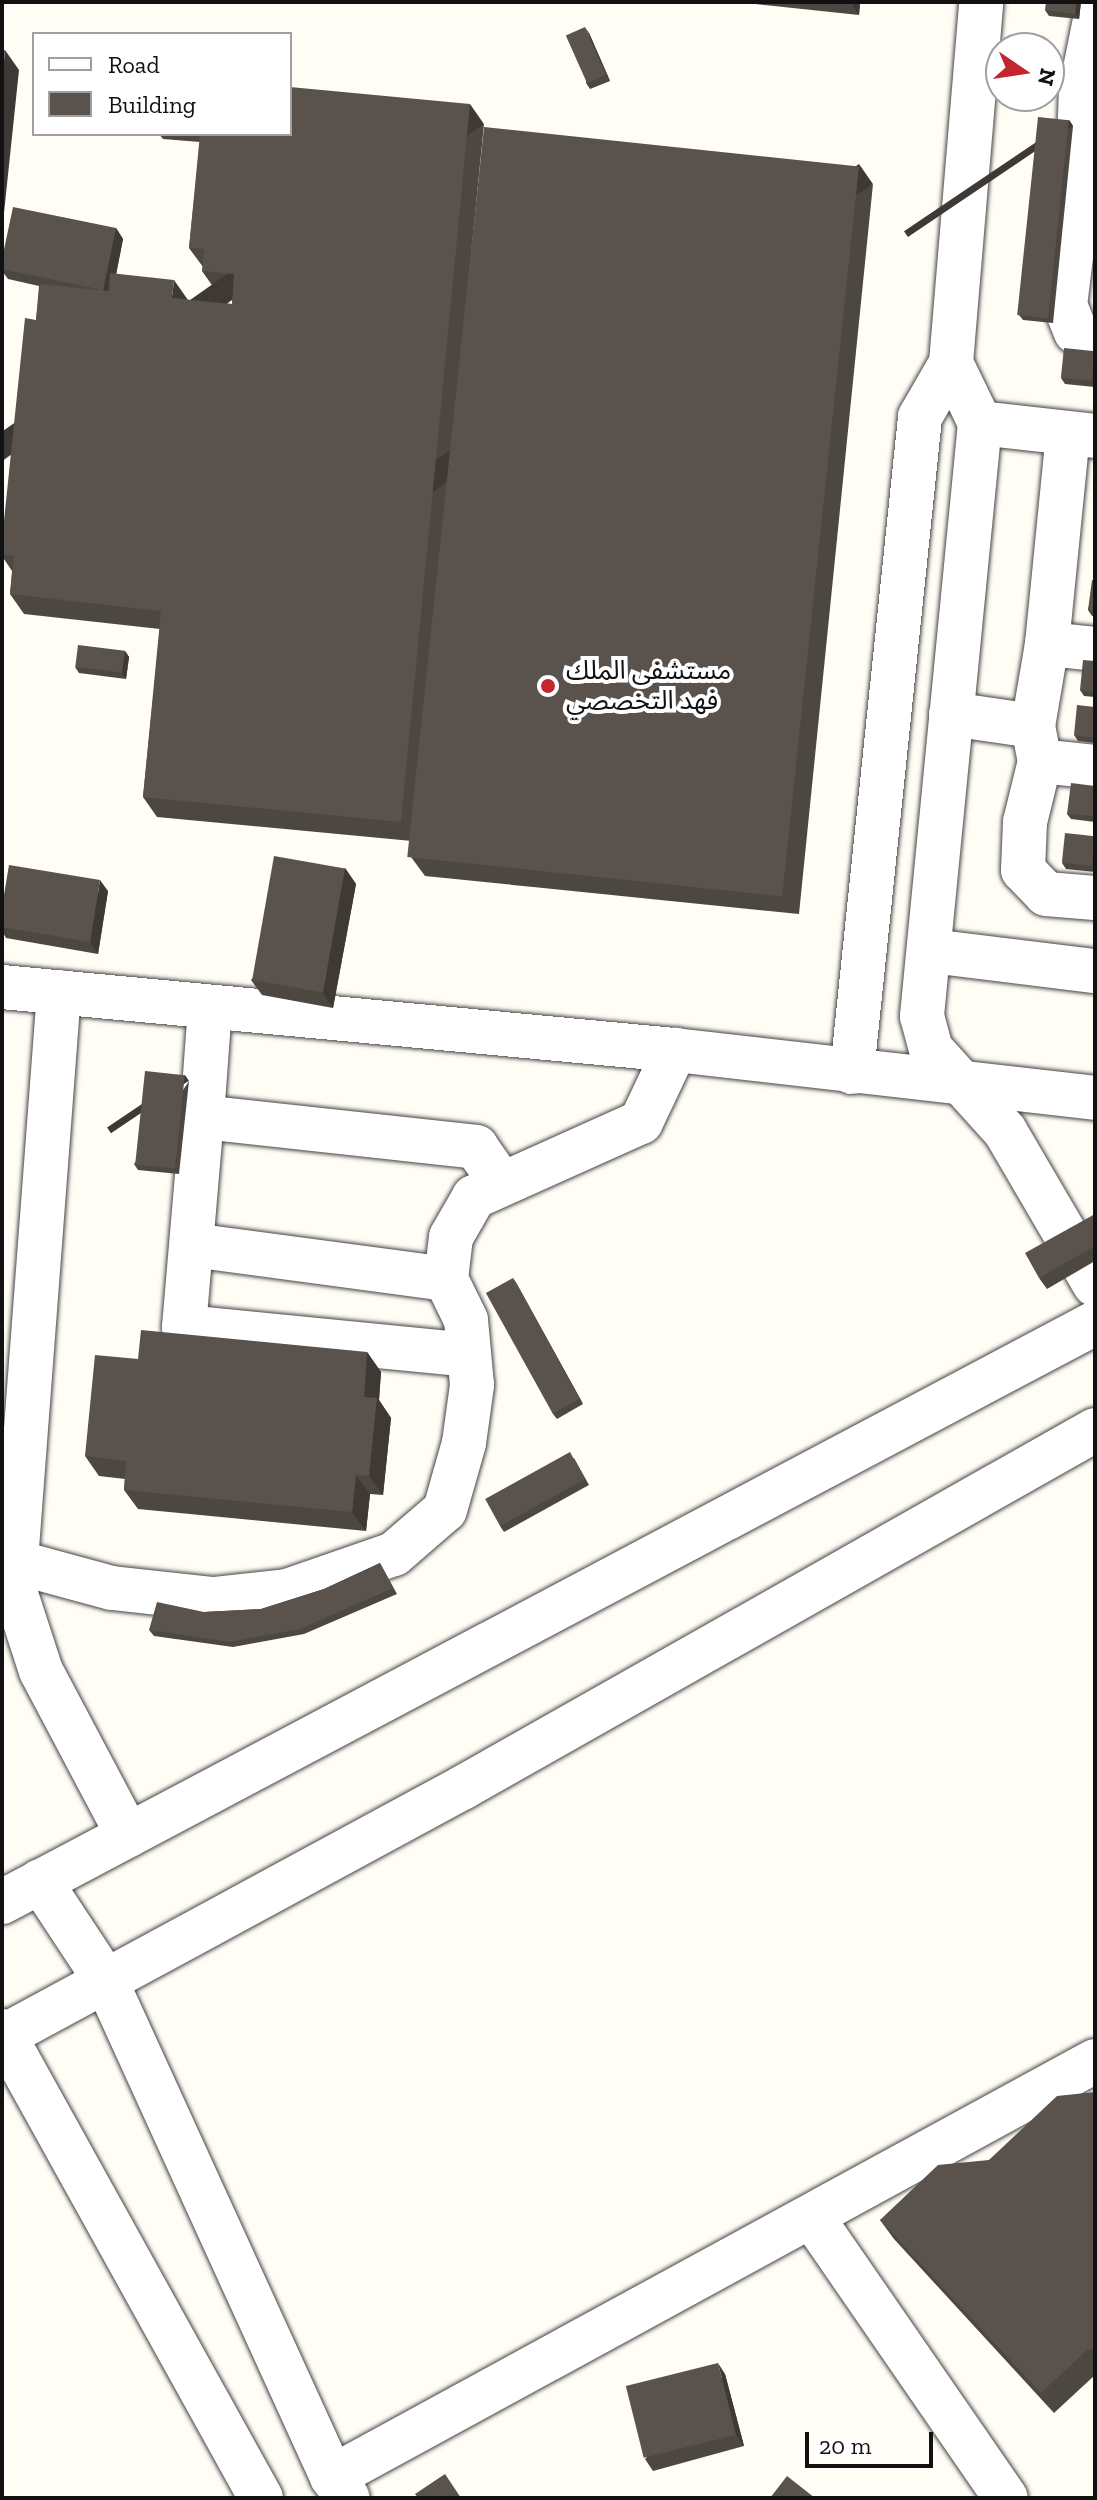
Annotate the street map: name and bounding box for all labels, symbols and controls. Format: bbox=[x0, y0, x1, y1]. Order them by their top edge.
legend bbox=[32, 32, 292, 136]
north arrow bbox=[985, 32, 1065, 112]
text: Road bbox=[108, 50, 160, 79]
text: N bbox=[1032, 66, 1062, 88]
text: Building bbox=[108, 90, 196, 119]
place label: مستشفى الملك فهد التخصصي bbox=[566, 655, 731, 716]
marker: مستشفى الملك فهد التخصصي bbox=[537, 675, 559, 697]
scale bar bbox=[809, 2416, 937, 2466]
text: 20 m bbox=[819, 2431, 871, 2460]

